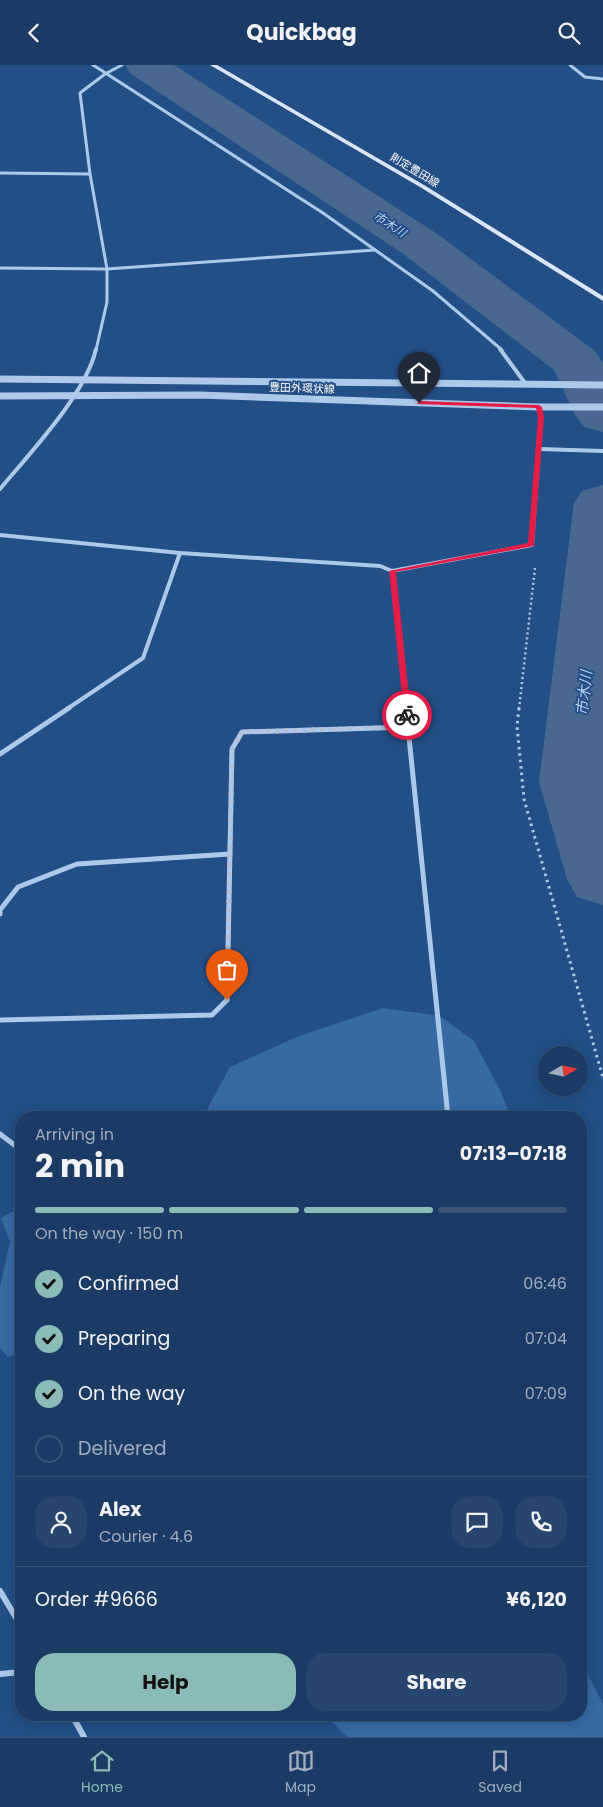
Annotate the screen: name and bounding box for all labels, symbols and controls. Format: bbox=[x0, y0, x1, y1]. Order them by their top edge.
text: Quickbag bbox=[246, 17, 357, 48]
icon: back bbox=[20, 19, 48, 47]
icon: search bbox=[555, 19, 583, 47]
street label: 則定豊田線 bbox=[387, 149, 443, 191]
water label: 市木川 bbox=[370, 207, 411, 242]
pin bbox=[398, 352, 440, 403]
icon: home bbox=[405, 359, 433, 387]
street label: 豊田外環状線 bbox=[269, 379, 335, 397]
water label: 市木川 bbox=[571, 668, 597, 716]
courier bbox=[382, 690, 432, 740]
icon: bike bbox=[393, 701, 421, 729]
pin bbox=[206, 949, 248, 1000]
icon: bag bbox=[213, 956, 241, 984]
north arrow bbox=[538, 1046, 588, 1096]
map controls bbox=[538, 1046, 588, 1096]
text: Arriving in bbox=[35, 1123, 114, 1146]
text: 07:13–07:18 bbox=[460, 1140, 567, 1167]
text: 2 min bbox=[35, 1143, 125, 1188]
text: On the way · 150 m bbox=[35, 1222, 183, 1245]
icon: check bbox=[35, 1270, 63, 1298]
text: Confirmed bbox=[78, 1270, 179, 1297]
text: 06:46 bbox=[523, 1272, 567, 1295]
icon: check bbox=[35, 1325, 63, 1353]
text: Preparing bbox=[78, 1325, 170, 1352]
text: 07:04 bbox=[525, 1327, 567, 1350]
icon: check bbox=[35, 1380, 63, 1408]
text: On the way bbox=[78, 1380, 185, 1407]
text: 07:09 bbox=[525, 1382, 567, 1405]
text: Delivered bbox=[78, 1435, 167, 1462]
button: person bbox=[35, 1496, 87, 1548]
text: Alex bbox=[99, 1496, 141, 1523]
button: chat bbox=[451, 1496, 503, 1548]
button: phone bbox=[515, 1496, 567, 1548]
text: Courier · 4.6 bbox=[99, 1525, 193, 1548]
text: Order #9666 bbox=[35, 1586, 158, 1613]
text: ¥6,120 bbox=[506, 1586, 567, 1613]
button: Help bbox=[35, 1653, 296, 1711]
button: Share bbox=[306, 1653, 567, 1711]
tab: Home bbox=[81, 1747, 123, 1798]
tab: Map bbox=[285, 1747, 316, 1798]
tab: Saved bbox=[478, 1747, 522, 1798]

